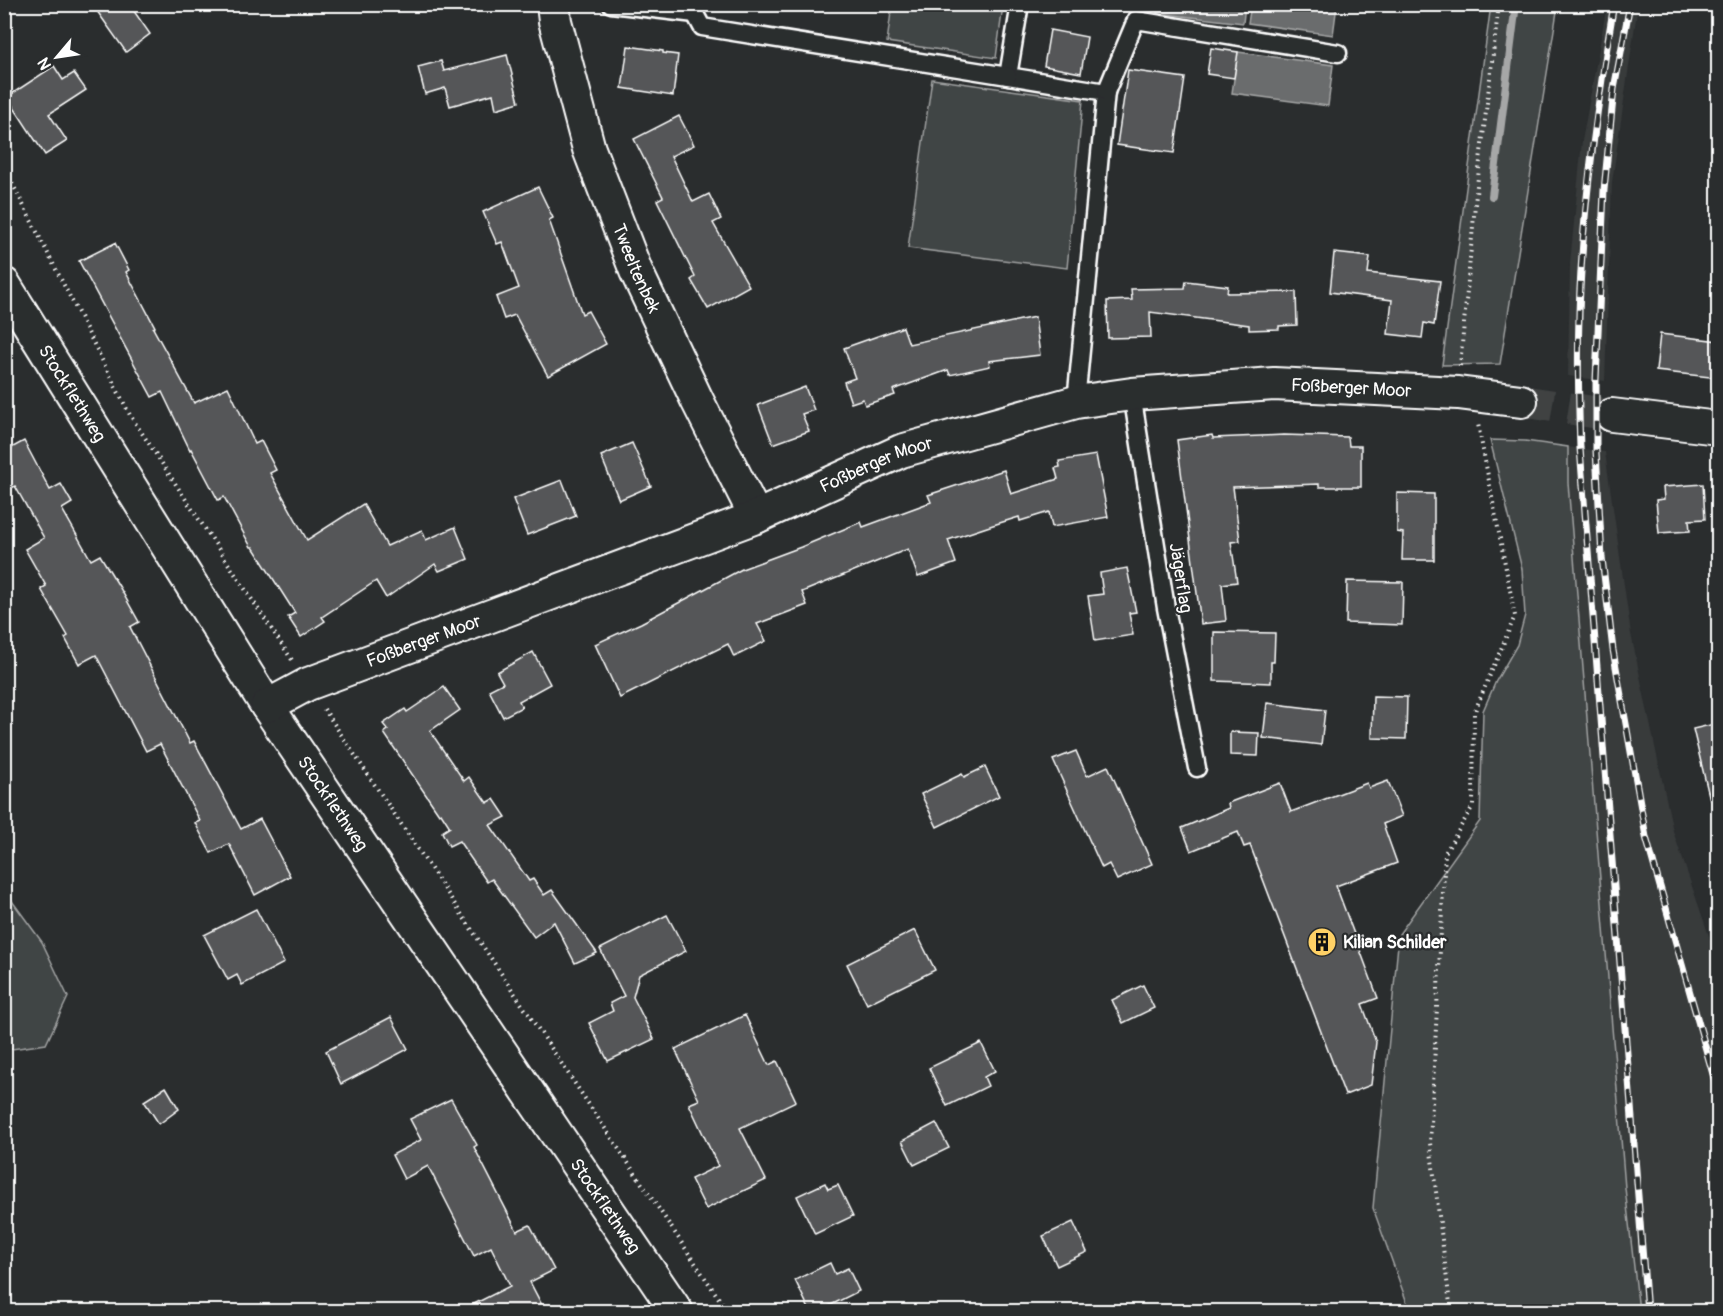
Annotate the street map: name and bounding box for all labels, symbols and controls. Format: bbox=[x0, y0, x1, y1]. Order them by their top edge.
north arrow bbox=[27, 27, 87, 87]
text: N bbox=[33, 54, 56, 73]
street label: Tweeltenbek bbox=[607, 221, 665, 317]
street label: Stockflethweg bbox=[33, 341, 111, 447]
street label: Foßberger Moor bbox=[1290, 374, 1413, 403]
street label: Foßberger Moor bbox=[816, 432, 936, 498]
street label: Jägerflag bbox=[1164, 541, 1197, 615]
street label: Foßberger Moor bbox=[363, 609, 485, 673]
street label: Stockflethweg bbox=[292, 752, 373, 856]
building icon: Kilian Schilder bbox=[1306, 926, 1338, 958]
place label: Kilian Schilder bbox=[1343, 931, 1447, 954]
street label: Stockflethweg bbox=[564, 1154, 645, 1258]

